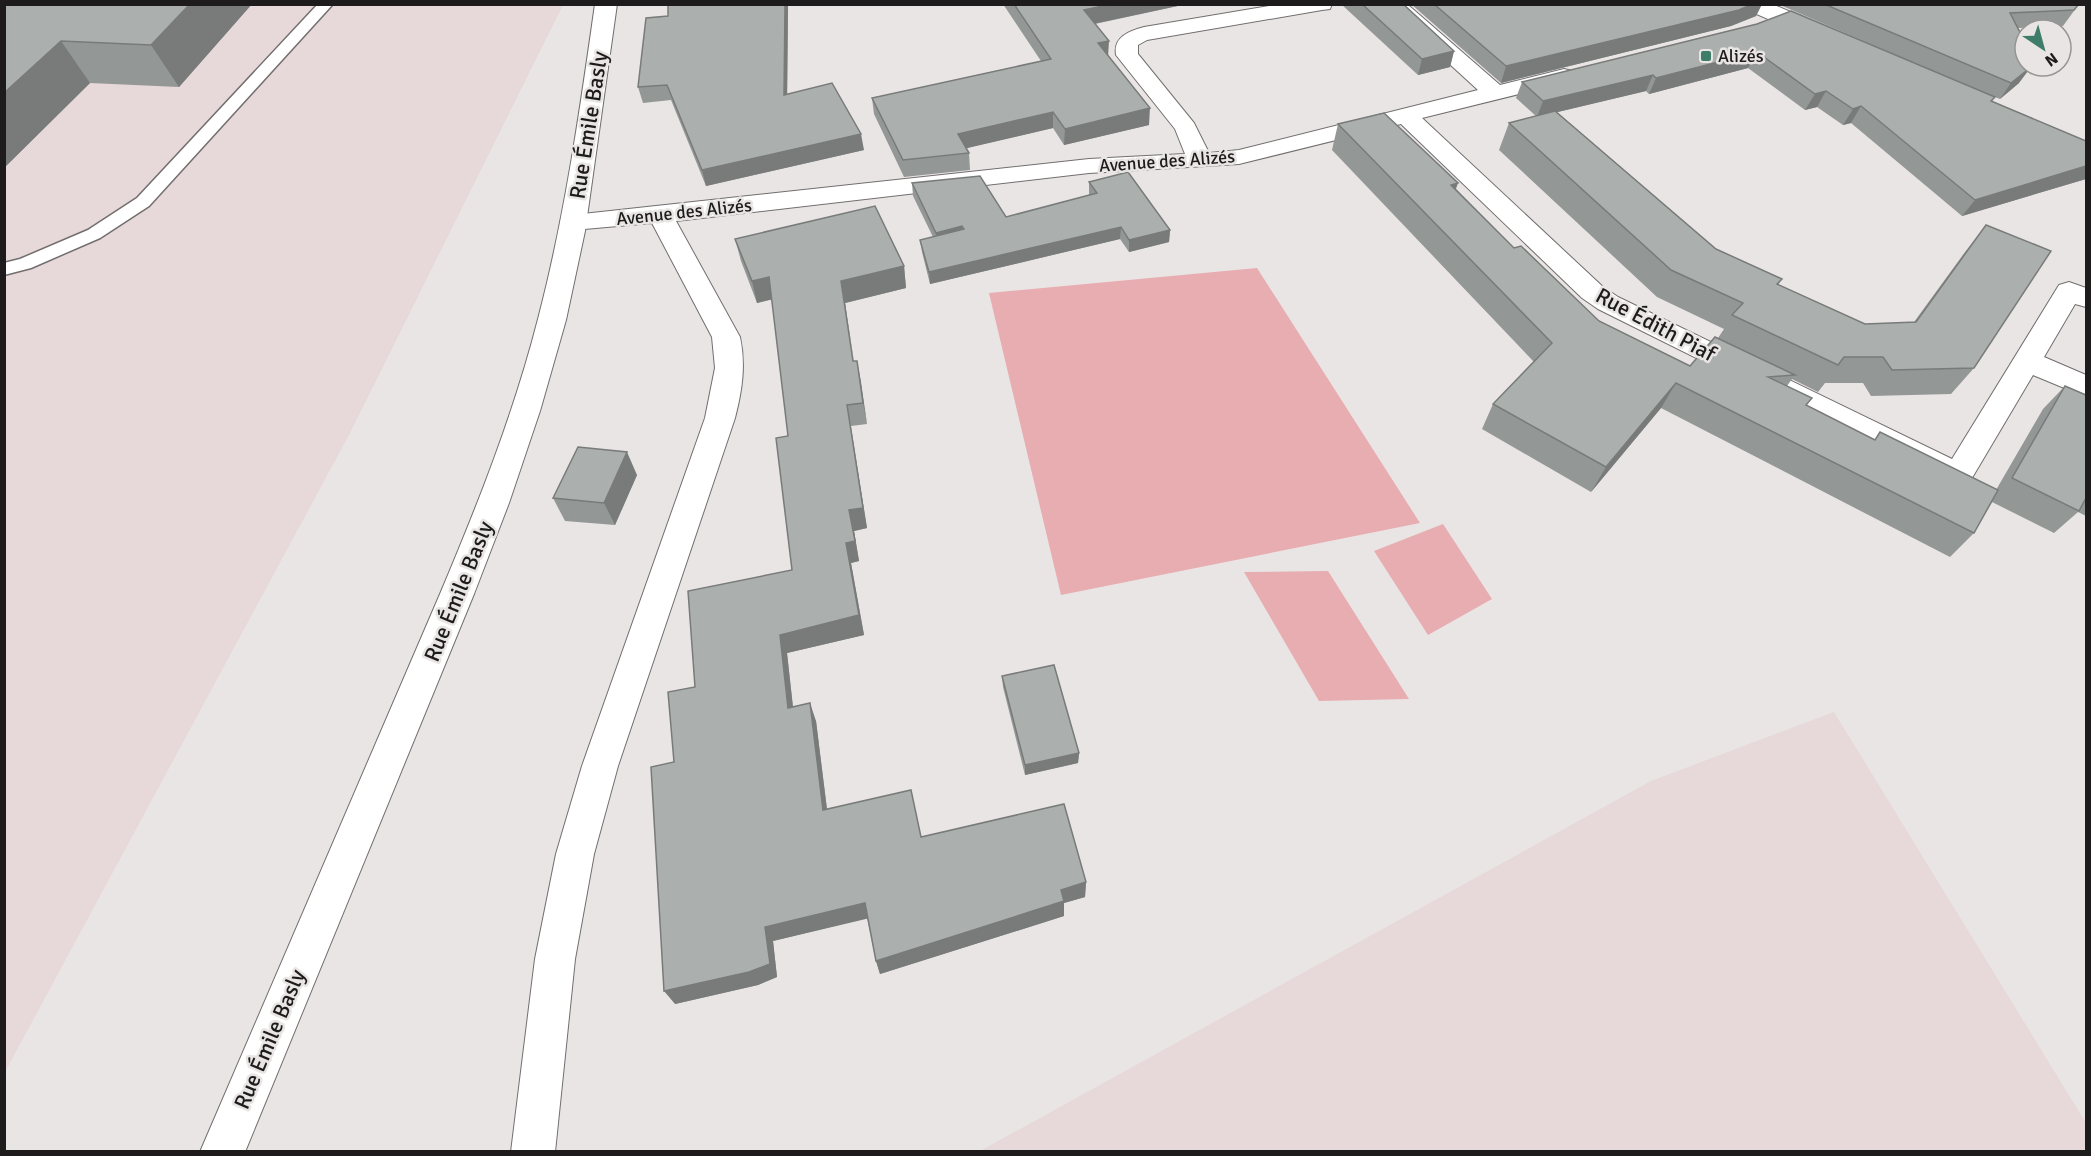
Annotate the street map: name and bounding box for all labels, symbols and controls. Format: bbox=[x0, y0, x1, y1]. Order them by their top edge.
north arrow bbox=[2013, 18, 2073, 78]
place label: Alizés bbox=[1718, 45, 1764, 67]
text: N bbox=[2041, 48, 2062, 71]
street label: Rue Émile Basly bbox=[563, 49, 614, 201]
marker: Alizés bbox=[1699, 49, 1713, 63]
street label: Avenue des Alizés bbox=[1098, 145, 1236, 177]
street label: Avenue des Alizés bbox=[615, 194, 753, 230]
street label: Rue Édith Piaf bbox=[1591, 282, 1722, 368]
street label: Rue Émile Basly bbox=[418, 516, 499, 665]
street label: Rue Émile Basly bbox=[228, 965, 311, 1113]

